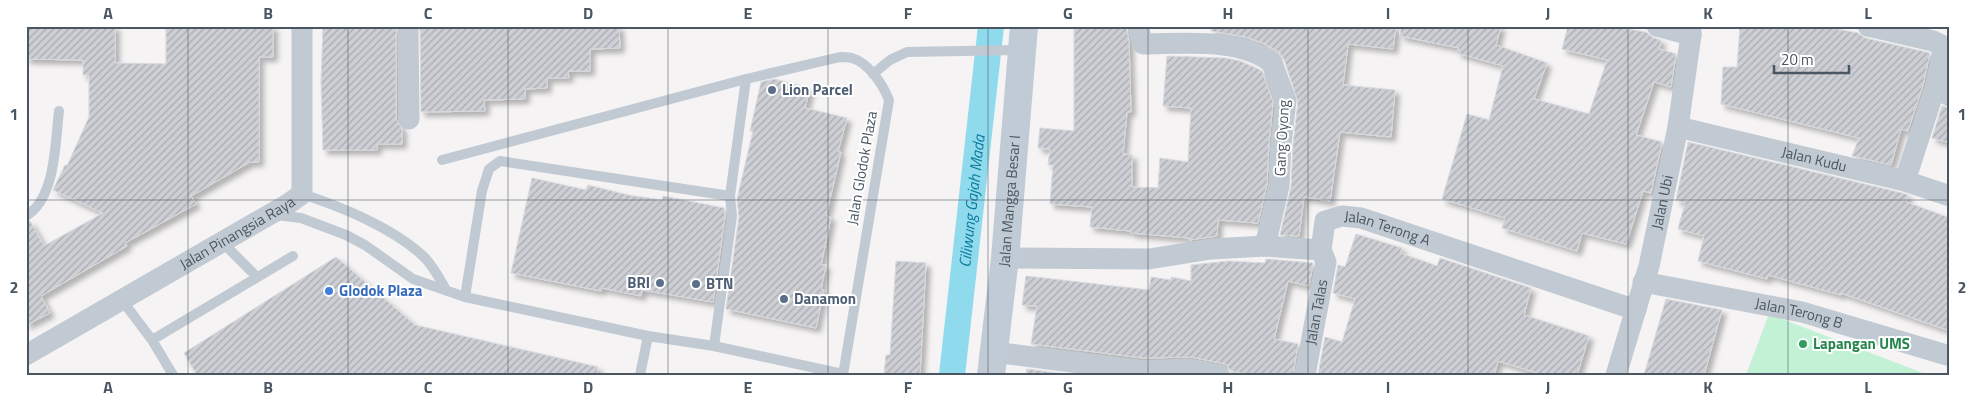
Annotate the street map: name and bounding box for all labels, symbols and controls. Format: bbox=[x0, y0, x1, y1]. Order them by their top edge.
text: A bbox=[103, 1, 113, 25]
text: B bbox=[263, 1, 273, 25]
text: C bbox=[424, 1, 433, 25]
text: D bbox=[583, 1, 593, 25]
text: E bbox=[744, 1, 753, 25]
text: F bbox=[904, 1, 913, 25]
text: G bbox=[1063, 1, 1073, 25]
text: H bbox=[1223, 1, 1233, 25]
text: I bbox=[1386, 1, 1390, 25]
text: J bbox=[1546, 1, 1550, 25]
text: K bbox=[1703, 1, 1713, 25]
text: L bbox=[1864, 1, 1872, 25]
scale bar bbox=[1774, 42, 1848, 74]
text: 20 m bbox=[1781, 48, 1814, 71]
place label: Lion Parcel bbox=[782, 78, 853, 101]
marker: Lion Parcel bbox=[766, 84, 778, 96]
street label: Gang Oyong bbox=[1268, 99, 1295, 177]
text: 1 bbox=[10, 102, 18, 126]
text: 1 bbox=[1958, 102, 1966, 126]
street label: Jalan Glodok Plaza bbox=[840, 109, 883, 227]
water label: Ciliwung Gajah Mada bbox=[952, 133, 991, 269]
street label: Jalan Mangga Besar I bbox=[992, 134, 1026, 268]
street label: Jalan Kudu bbox=[1779, 140, 1849, 178]
street label: Jalan Ubi bbox=[1645, 173, 1679, 231]
street label: Jalan Pinangsia Raya bbox=[175, 190, 300, 275]
street label: Jalan Terong A bbox=[1343, 204, 1434, 251]
place label: BRI bbox=[627, 271, 650, 294]
place label: BTN bbox=[706, 272, 733, 295]
text: 2 bbox=[10, 275, 18, 299]
text: 2 bbox=[1958, 275, 1966, 299]
marker: BRI bbox=[654, 277, 666, 289]
street label: Jalan Talas bbox=[1299, 277, 1334, 347]
marker: BTN bbox=[690, 278, 702, 290]
place label: Glodok Plaza bbox=[339, 279, 423, 302]
marker: Glodok Plaza bbox=[323, 285, 335, 297]
place label: Danamon bbox=[794, 287, 856, 310]
street label: Jalan Terong B bbox=[1753, 291, 1846, 335]
marker: Danamon bbox=[778, 293, 790, 305]
place label: Lapangan UMS bbox=[1813, 332, 1910, 355]
marker: Lapangan UMS bbox=[1797, 338, 1809, 350]
text: A bbox=[103, 375, 113, 399]
text: B bbox=[263, 375, 273, 399]
text: C bbox=[424, 375, 433, 399]
text: D bbox=[583, 375, 593, 399]
text: E bbox=[744, 375, 753, 399]
text: F bbox=[904, 375, 913, 399]
text: G bbox=[1063, 375, 1073, 399]
text: H bbox=[1223, 375, 1233, 399]
text: I bbox=[1386, 375, 1390, 399]
text: J bbox=[1546, 375, 1550, 399]
text: K bbox=[1703, 375, 1713, 399]
text: L bbox=[1864, 375, 1872, 399]

